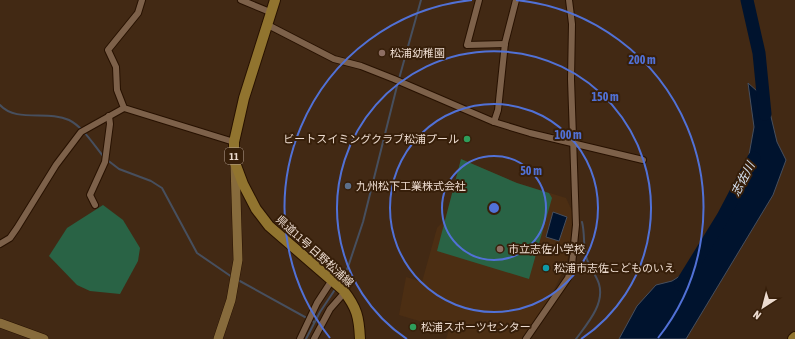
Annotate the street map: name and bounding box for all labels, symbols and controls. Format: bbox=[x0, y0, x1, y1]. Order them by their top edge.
place label: 松浦幼稚園 bbox=[390, 47, 445, 59]
marker: 松浦幼稚園 bbox=[377, 48, 387, 58]
text: 200 m bbox=[628, 53, 656, 67]
text: 150 m bbox=[591, 90, 619, 104]
text: 100 m bbox=[554, 128, 582, 142]
place label: ビートスイミングクラブ松浦プール bbox=[283, 133, 459, 145]
marker: ビートスイミングクラブ松浦プール bbox=[462, 134, 472, 144]
road number: 11 bbox=[225, 148, 243, 164]
water label: 志佐川 bbox=[728, 158, 759, 198]
text: 50 m bbox=[520, 164, 542, 178]
place label: 九州松下工業株式会社 bbox=[356, 180, 466, 192]
marker: 九州松下工業株式会社 bbox=[343, 181, 353, 191]
centre of rings bbox=[487, 201, 501, 215]
street label: 県道11号 日野松浦線 bbox=[274, 213, 356, 289]
place label: 市立志佐小学校 bbox=[508, 243, 585, 255]
marker: 市立志佐小学校 bbox=[495, 244, 505, 254]
place label: 松浦市志佐こどものいえ bbox=[554, 262, 675, 274]
marker: 松浦市志佐こどものいえ bbox=[541, 263, 551, 273]
north arrow bbox=[743, 287, 783, 327]
text: N bbox=[751, 308, 763, 322]
place label: 松浦スポーツセンター bbox=[421, 321, 531, 333]
marker: 松浦スポーツセンター bbox=[408, 322, 418, 332]

